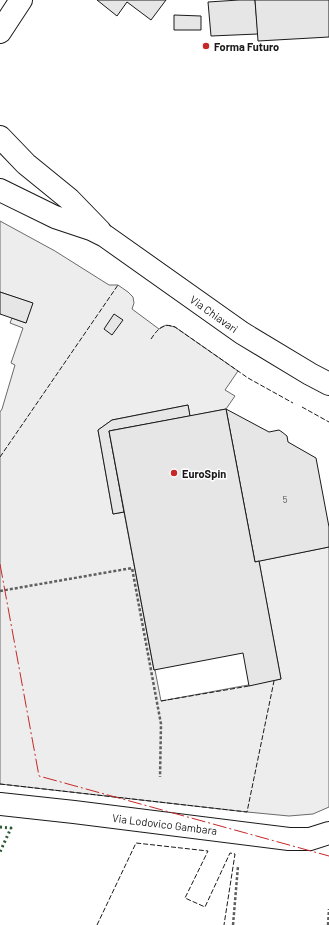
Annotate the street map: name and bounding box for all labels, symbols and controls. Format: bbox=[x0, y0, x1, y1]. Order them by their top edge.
place label: Forma Futuro bbox=[214, 40, 279, 53]
marker: Forma Futuro bbox=[201, 41, 211, 51]
street label: Via Chiavari bbox=[188, 292, 241, 335]
place label: EuroSpin bbox=[182, 467, 226, 480]
marker: EuroSpin bbox=[169, 468, 179, 478]
house number: 5 bbox=[283, 494, 288, 505]
street label: Via Lodovico Gambara bbox=[112, 810, 218, 836]

